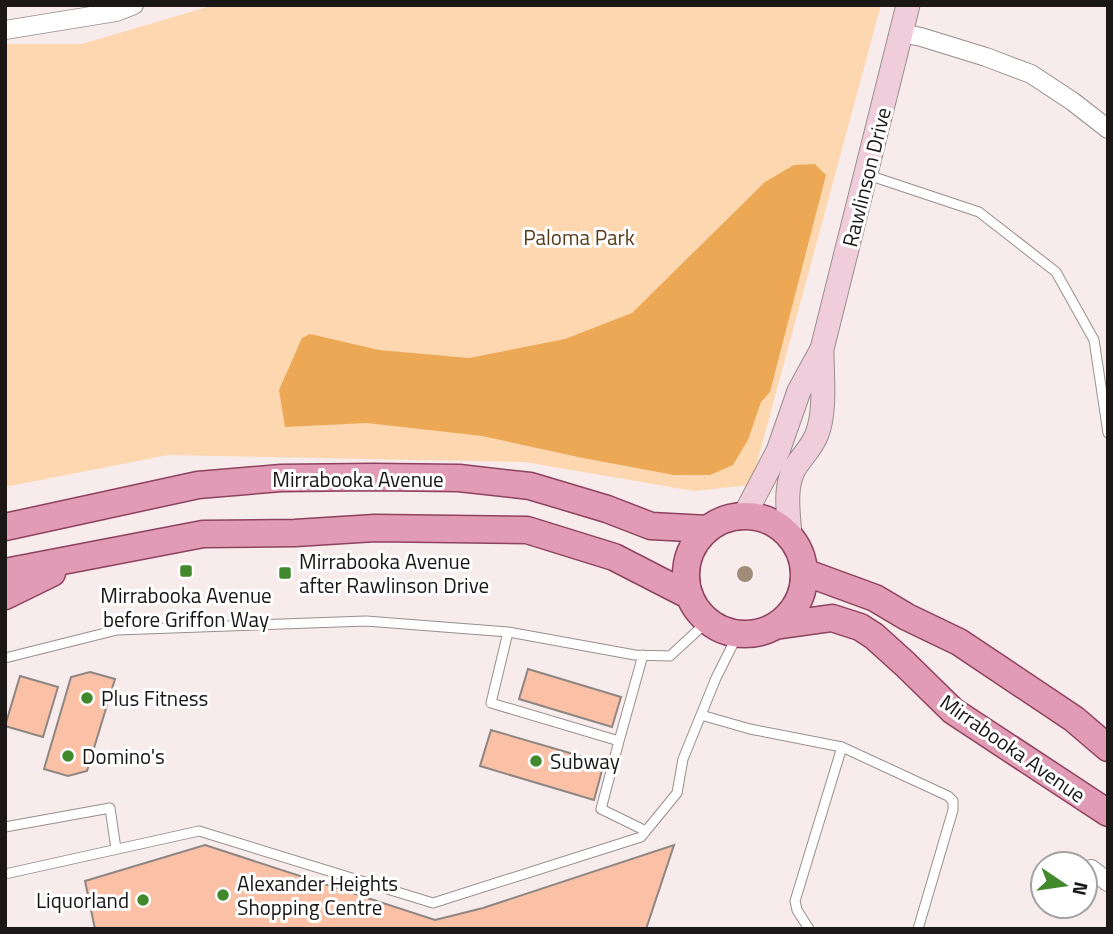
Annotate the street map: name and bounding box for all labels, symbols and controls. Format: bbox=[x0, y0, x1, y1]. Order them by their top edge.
street label: Rawlinson Drive bbox=[833, 104, 899, 250]
park label: Paloma Park bbox=[523, 221, 635, 253]
street label: Mirrabooka Avenue bbox=[272, 463, 444, 495]
place label: Mirrabooka Avenue after Rawlinson Drive bbox=[299, 545, 489, 601]
marker: Mirrabooka Avenue before Griffon Way bbox=[178, 563, 194, 579]
marker: Mirrabooka Avenue after Rawlinson Drive bbox=[277, 565, 293, 581]
place label: Mirrabooka Avenue before Griffon Way bbox=[100, 579, 272, 635]
place label: Plus Fitness bbox=[101, 682, 208, 714]
street label: Mirrabooka Avenue bbox=[934, 686, 1092, 810]
marker: Plus Fitness bbox=[79, 690, 95, 706]
place label: Domino's bbox=[82, 740, 165, 772]
place label: Subway bbox=[550, 745, 620, 777]
marker: Domino's bbox=[60, 748, 76, 764]
marker: Subway bbox=[528, 753, 544, 769]
north arrow bbox=[1029, 850, 1099, 920]
place label: Alexander Heights Shopping Centre bbox=[237, 867, 398, 923]
text: N bbox=[1065, 879, 1097, 899]
place label: Liquorland bbox=[36, 884, 129, 916]
marker: Alexander Heights Shopping Centre bbox=[215, 887, 231, 903]
marker: Liquorland bbox=[135, 892, 151, 908]

